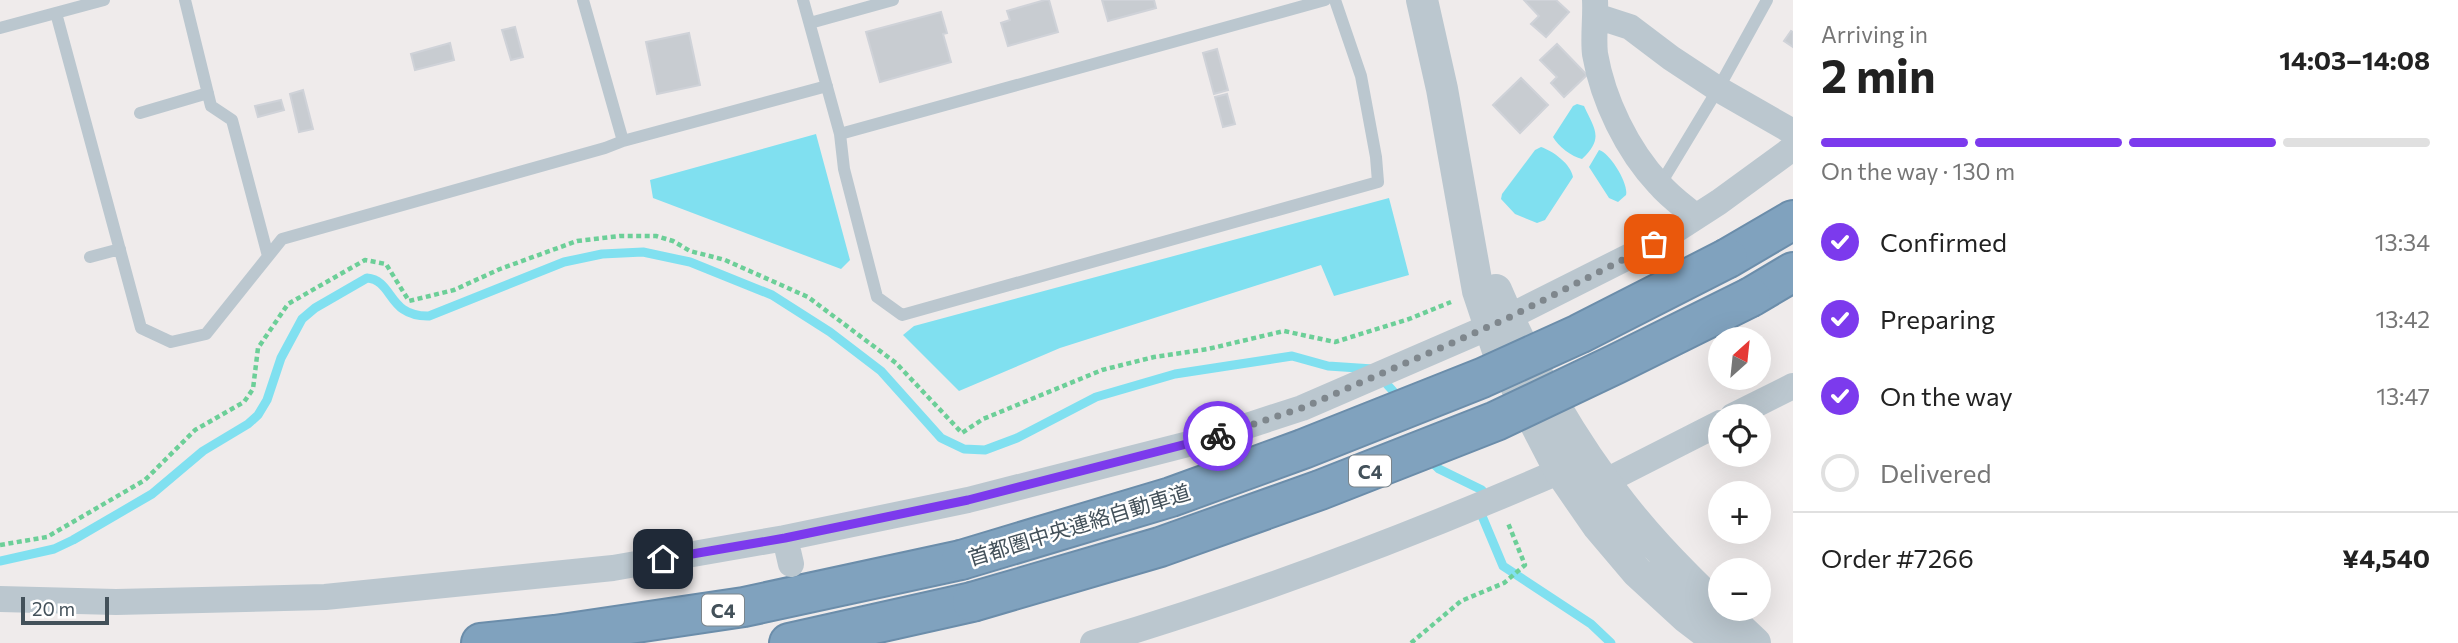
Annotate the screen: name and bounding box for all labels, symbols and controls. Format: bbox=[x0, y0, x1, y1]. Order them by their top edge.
text: Arriving in bbox=[1821, 20, 1928, 48]
text: 14:03–14:08 bbox=[2279, 44, 2430, 75]
text: 2 min bbox=[1821, 46, 1936, 102]
text: On the way · 130 m bbox=[1821, 157, 2015, 185]
pin bbox=[1624, 214, 1684, 274]
icon: check bbox=[1821, 223, 1859, 261]
icon: bag bbox=[1635, 225, 1673, 263]
text: Confirmed bbox=[1880, 226, 2007, 257]
text: 13:34 bbox=[2375, 228, 2430, 256]
icon: check bbox=[1821, 300, 1859, 338]
text: Preparing bbox=[1880, 303, 1995, 334]
text: 13:42 bbox=[2375, 305, 2430, 333]
north arrow bbox=[1708, 327, 1771, 390]
map controls bbox=[1708, 327, 1771, 621]
icon: check bbox=[1821, 377, 1859, 415]
text: On the way bbox=[1880, 380, 2013, 411]
text: 13:47 bbox=[2376, 382, 2430, 410]
courier bbox=[1183, 401, 1253, 471]
button: locate bbox=[1708, 404, 1771, 467]
icon: bike bbox=[1199, 417, 1237, 455]
road number: C4 bbox=[1349, 456, 1391, 486]
text: Delivered bbox=[1880, 457, 1991, 488]
street label: 首都圏中央連絡自動車道 bbox=[965, 478, 1193, 570]
button: + bbox=[1708, 481, 1771, 544]
pin bbox=[633, 529, 693, 589]
icon: home bbox=[644, 540, 682, 578]
text: Order #7266 bbox=[1821, 542, 1974, 573]
text: ¥4,540 bbox=[2342, 542, 2430, 573]
button: − bbox=[1708, 558, 1771, 621]
scale bar bbox=[21, 594, 108, 626]
road number: C4 bbox=[702, 594, 744, 625]
text: 20 m bbox=[32, 597, 75, 620]

